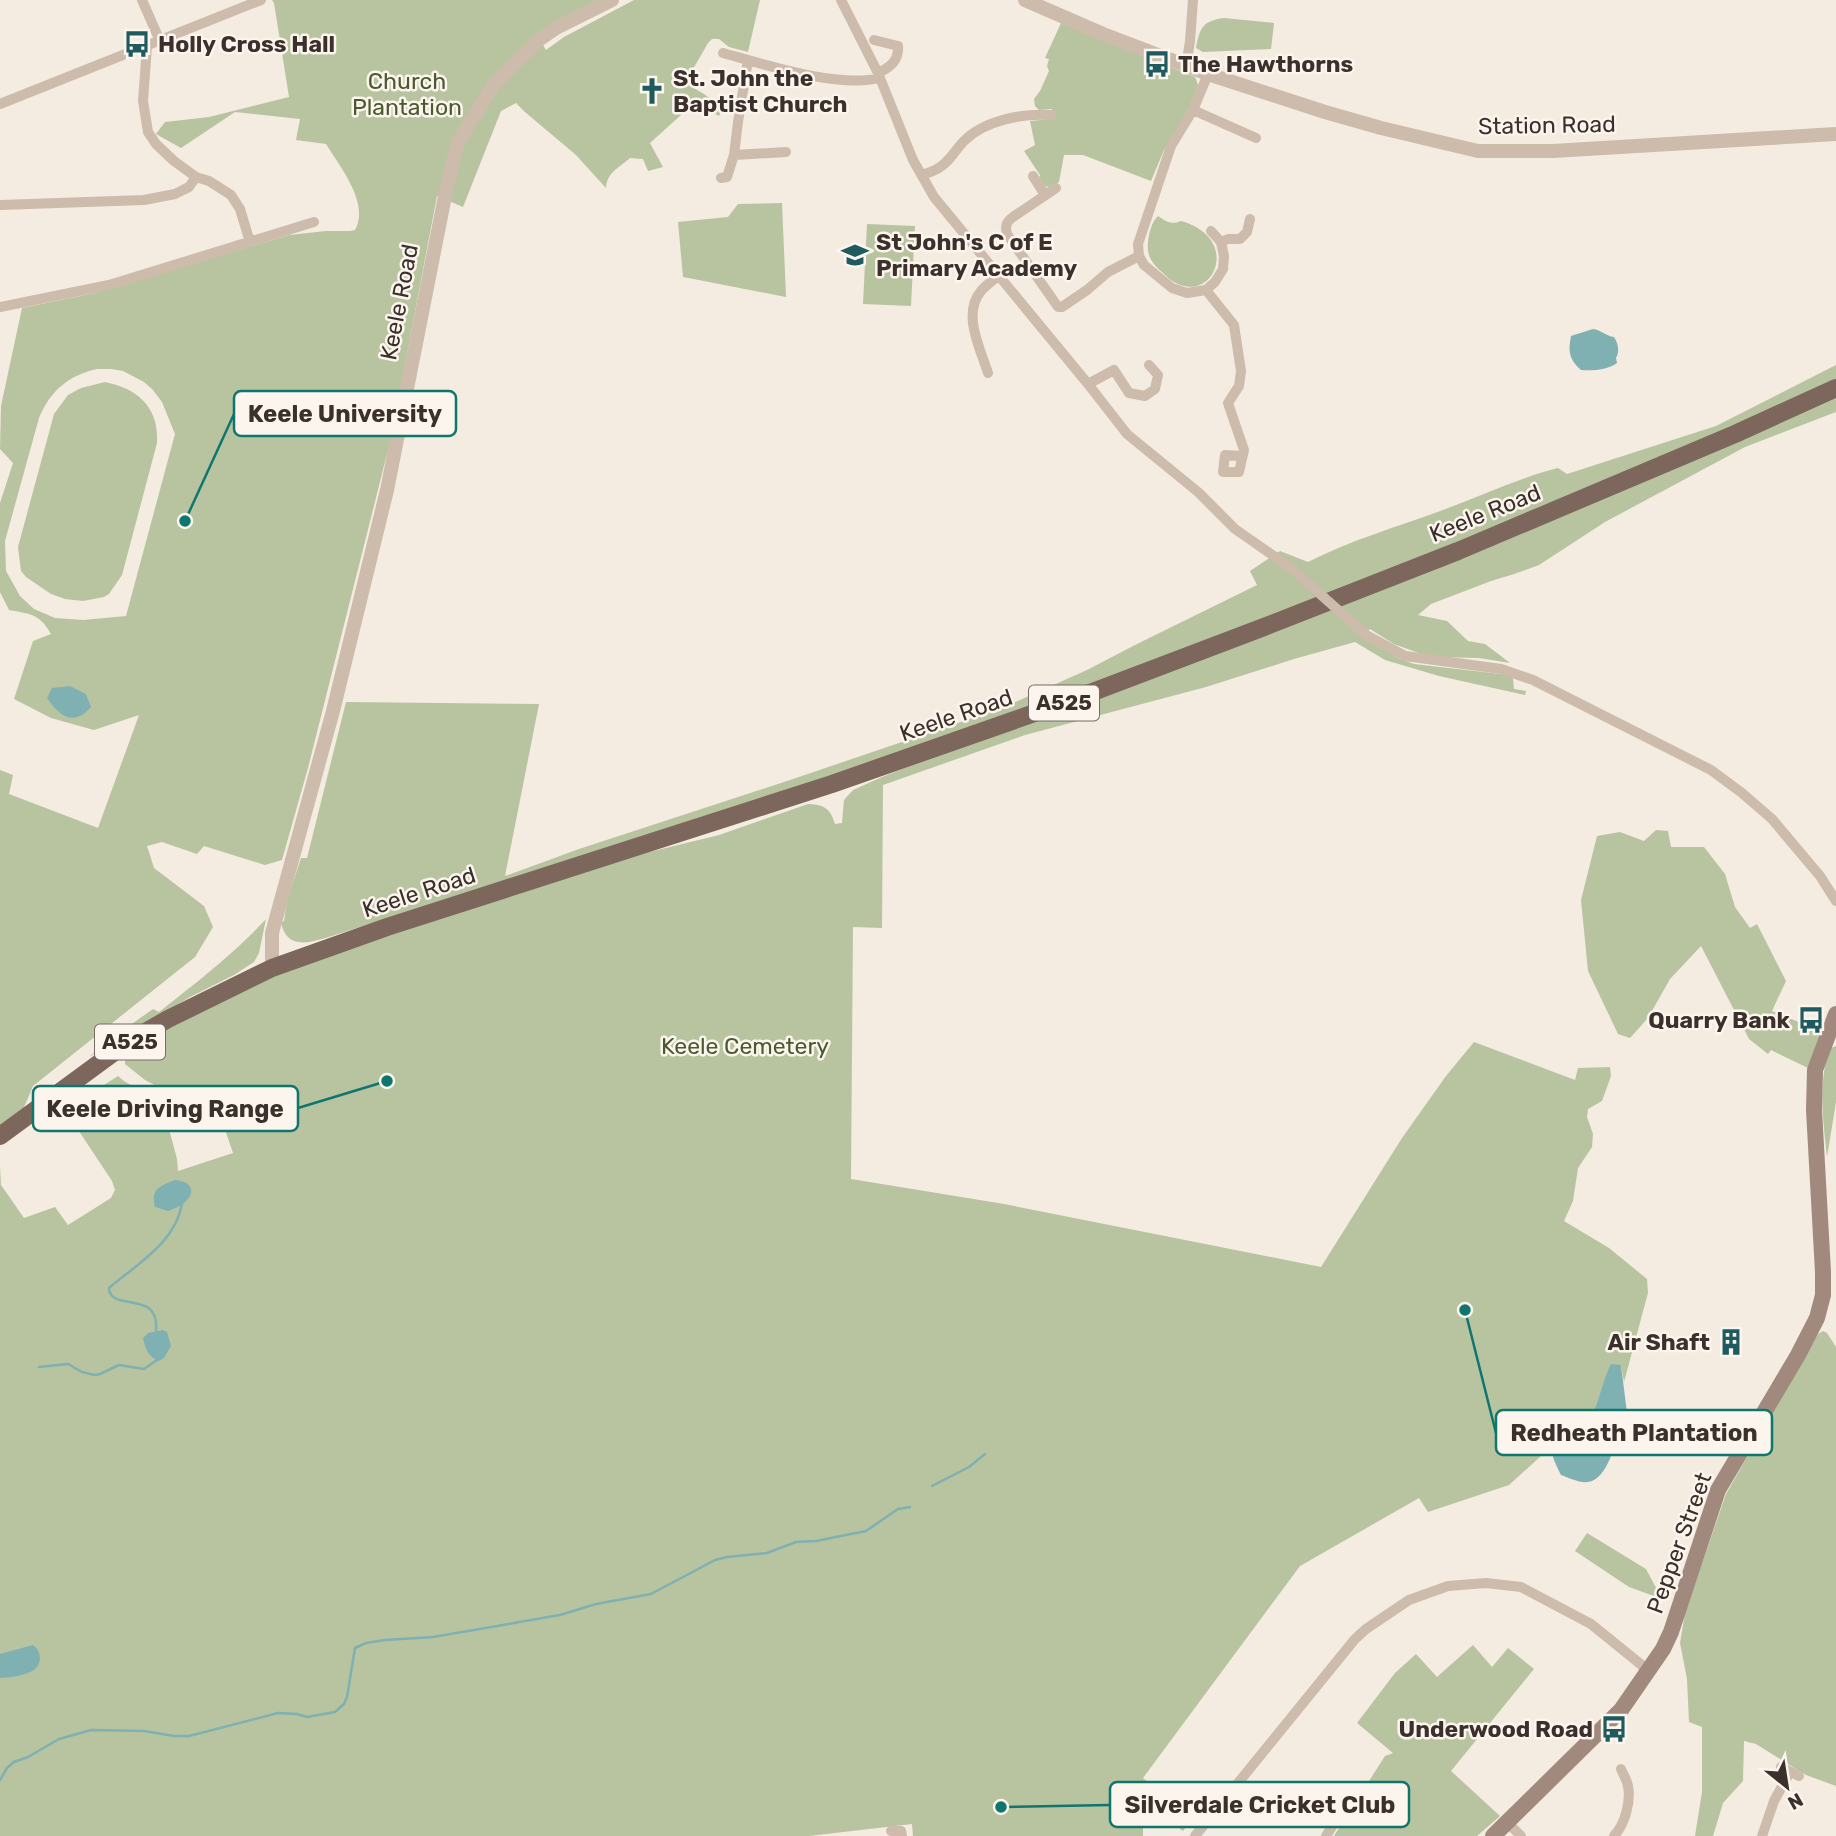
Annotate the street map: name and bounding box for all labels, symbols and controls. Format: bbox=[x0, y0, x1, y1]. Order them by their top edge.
bus stop icon: Holly Cross Hall bbox=[122, 29, 152, 59]
place label: Holly Cross Hall bbox=[158, 30, 335, 58]
bus stop icon: The Hawthorns bbox=[1142, 49, 1172, 79]
place label: The Hawthorns bbox=[1178, 50, 1353, 78]
place label: St. John the Baptist Church bbox=[673, 64, 848, 118]
park label: Church Plantation bbox=[352, 67, 462, 121]
church icon: St. John the Baptist Church bbox=[637, 76, 667, 106]
street label: Station Road bbox=[1478, 110, 1616, 140]
place label: St John's C of E Primary Academy bbox=[876, 228, 1077, 282]
school or university icon: St John's C of E Primary Academy bbox=[840, 240, 870, 270]
street label: Keele Road bbox=[374, 242, 424, 362]
callout: Keele University bbox=[234, 391, 456, 436]
text: Keele University bbox=[248, 400, 442, 428]
street label: Keele Road bbox=[1425, 478, 1545, 548]
street label: Keele Road bbox=[896, 683, 1016, 747]
road number: A525 bbox=[1029, 686, 1099, 720]
street label: Keele Road bbox=[359, 861, 479, 923]
bus stop icon: Quarry Bank bbox=[1796, 1005, 1826, 1035]
place label: Quarry Bank bbox=[1648, 1006, 1791, 1034]
road number: A525 bbox=[95, 1024, 165, 1060]
park label: Keele Cemetery bbox=[661, 1032, 829, 1060]
callout: Keele Driving Range bbox=[33, 1086, 298, 1131]
text: Keele Driving Range bbox=[46, 1095, 284, 1123]
building icon: Air Shaft bbox=[1716, 1327, 1746, 1357]
place label: Air Shaft bbox=[1607, 1328, 1710, 1356]
callout: Redheath Plantation bbox=[1496, 1410, 1772, 1455]
text: Redheath Plantation bbox=[1510, 1419, 1758, 1447]
street label: Pepper Street bbox=[1641, 1469, 1717, 1617]
bus stop icon: Underwood Road bbox=[1599, 1714, 1629, 1744]
place label: Underwood Road bbox=[1399, 1715, 1593, 1743]
north arrow bbox=[1752, 1752, 1822, 1822]
callout: Silverdale Cricket Club bbox=[1110, 1782, 1409, 1827]
text: N bbox=[1784, 1788, 1807, 1815]
text: Silverdale Cricket Club bbox=[1124, 1791, 1396, 1819]

